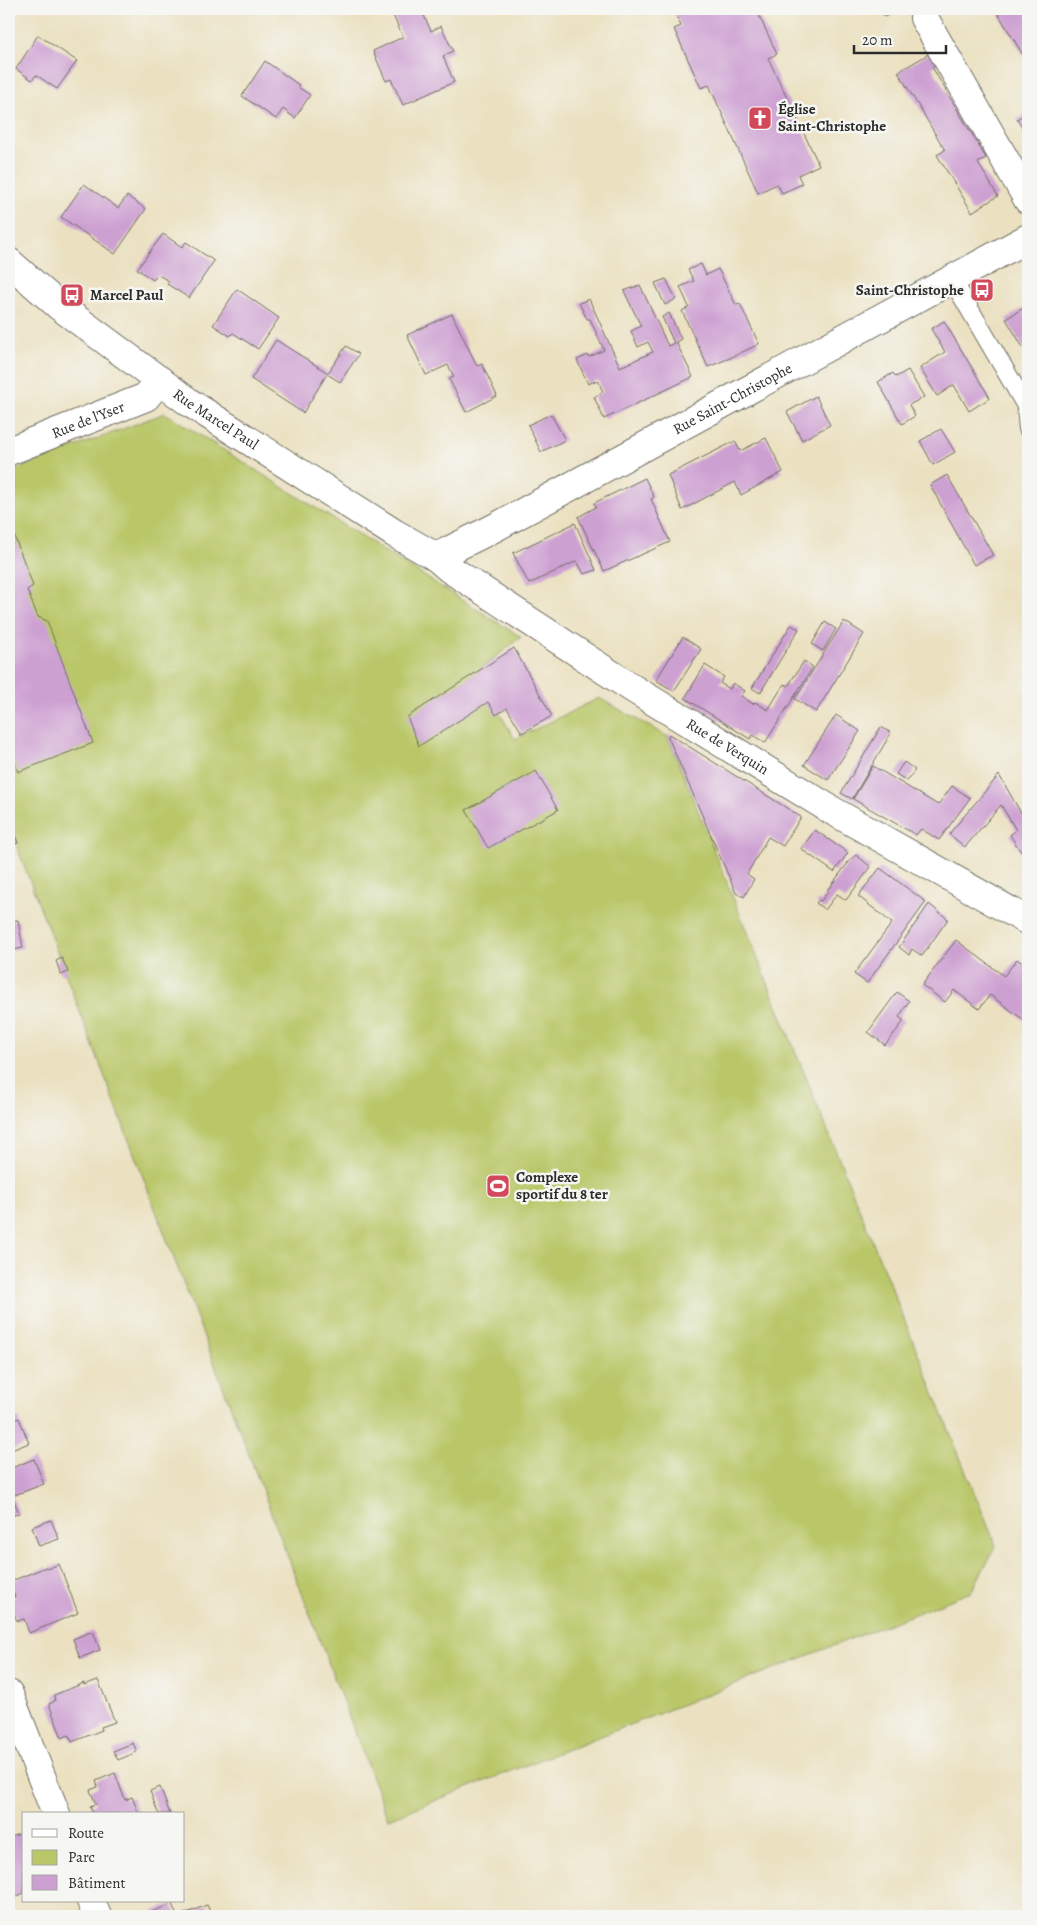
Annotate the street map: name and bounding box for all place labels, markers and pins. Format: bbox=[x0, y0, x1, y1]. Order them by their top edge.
place label: Église Saint-Christophe bbox=[778, 99, 886, 136]
church icon: Église Saint-Christophe bbox=[747, 105, 773, 131]
bus stop icon: Saint-Christophe bbox=[969, 277, 995, 303]
place label: Saint-Christophe bbox=[856, 280, 964, 300]
bus stop icon: Marcel Paul bbox=[59, 282, 85, 308]
place label: Marcel Paul bbox=[90, 285, 163, 305]
place label: Complexe sportif du 8 ter bbox=[516, 1167, 608, 1204]
sports icon: Complexe sportif du 8 ter bbox=[485, 1173, 511, 1199]

